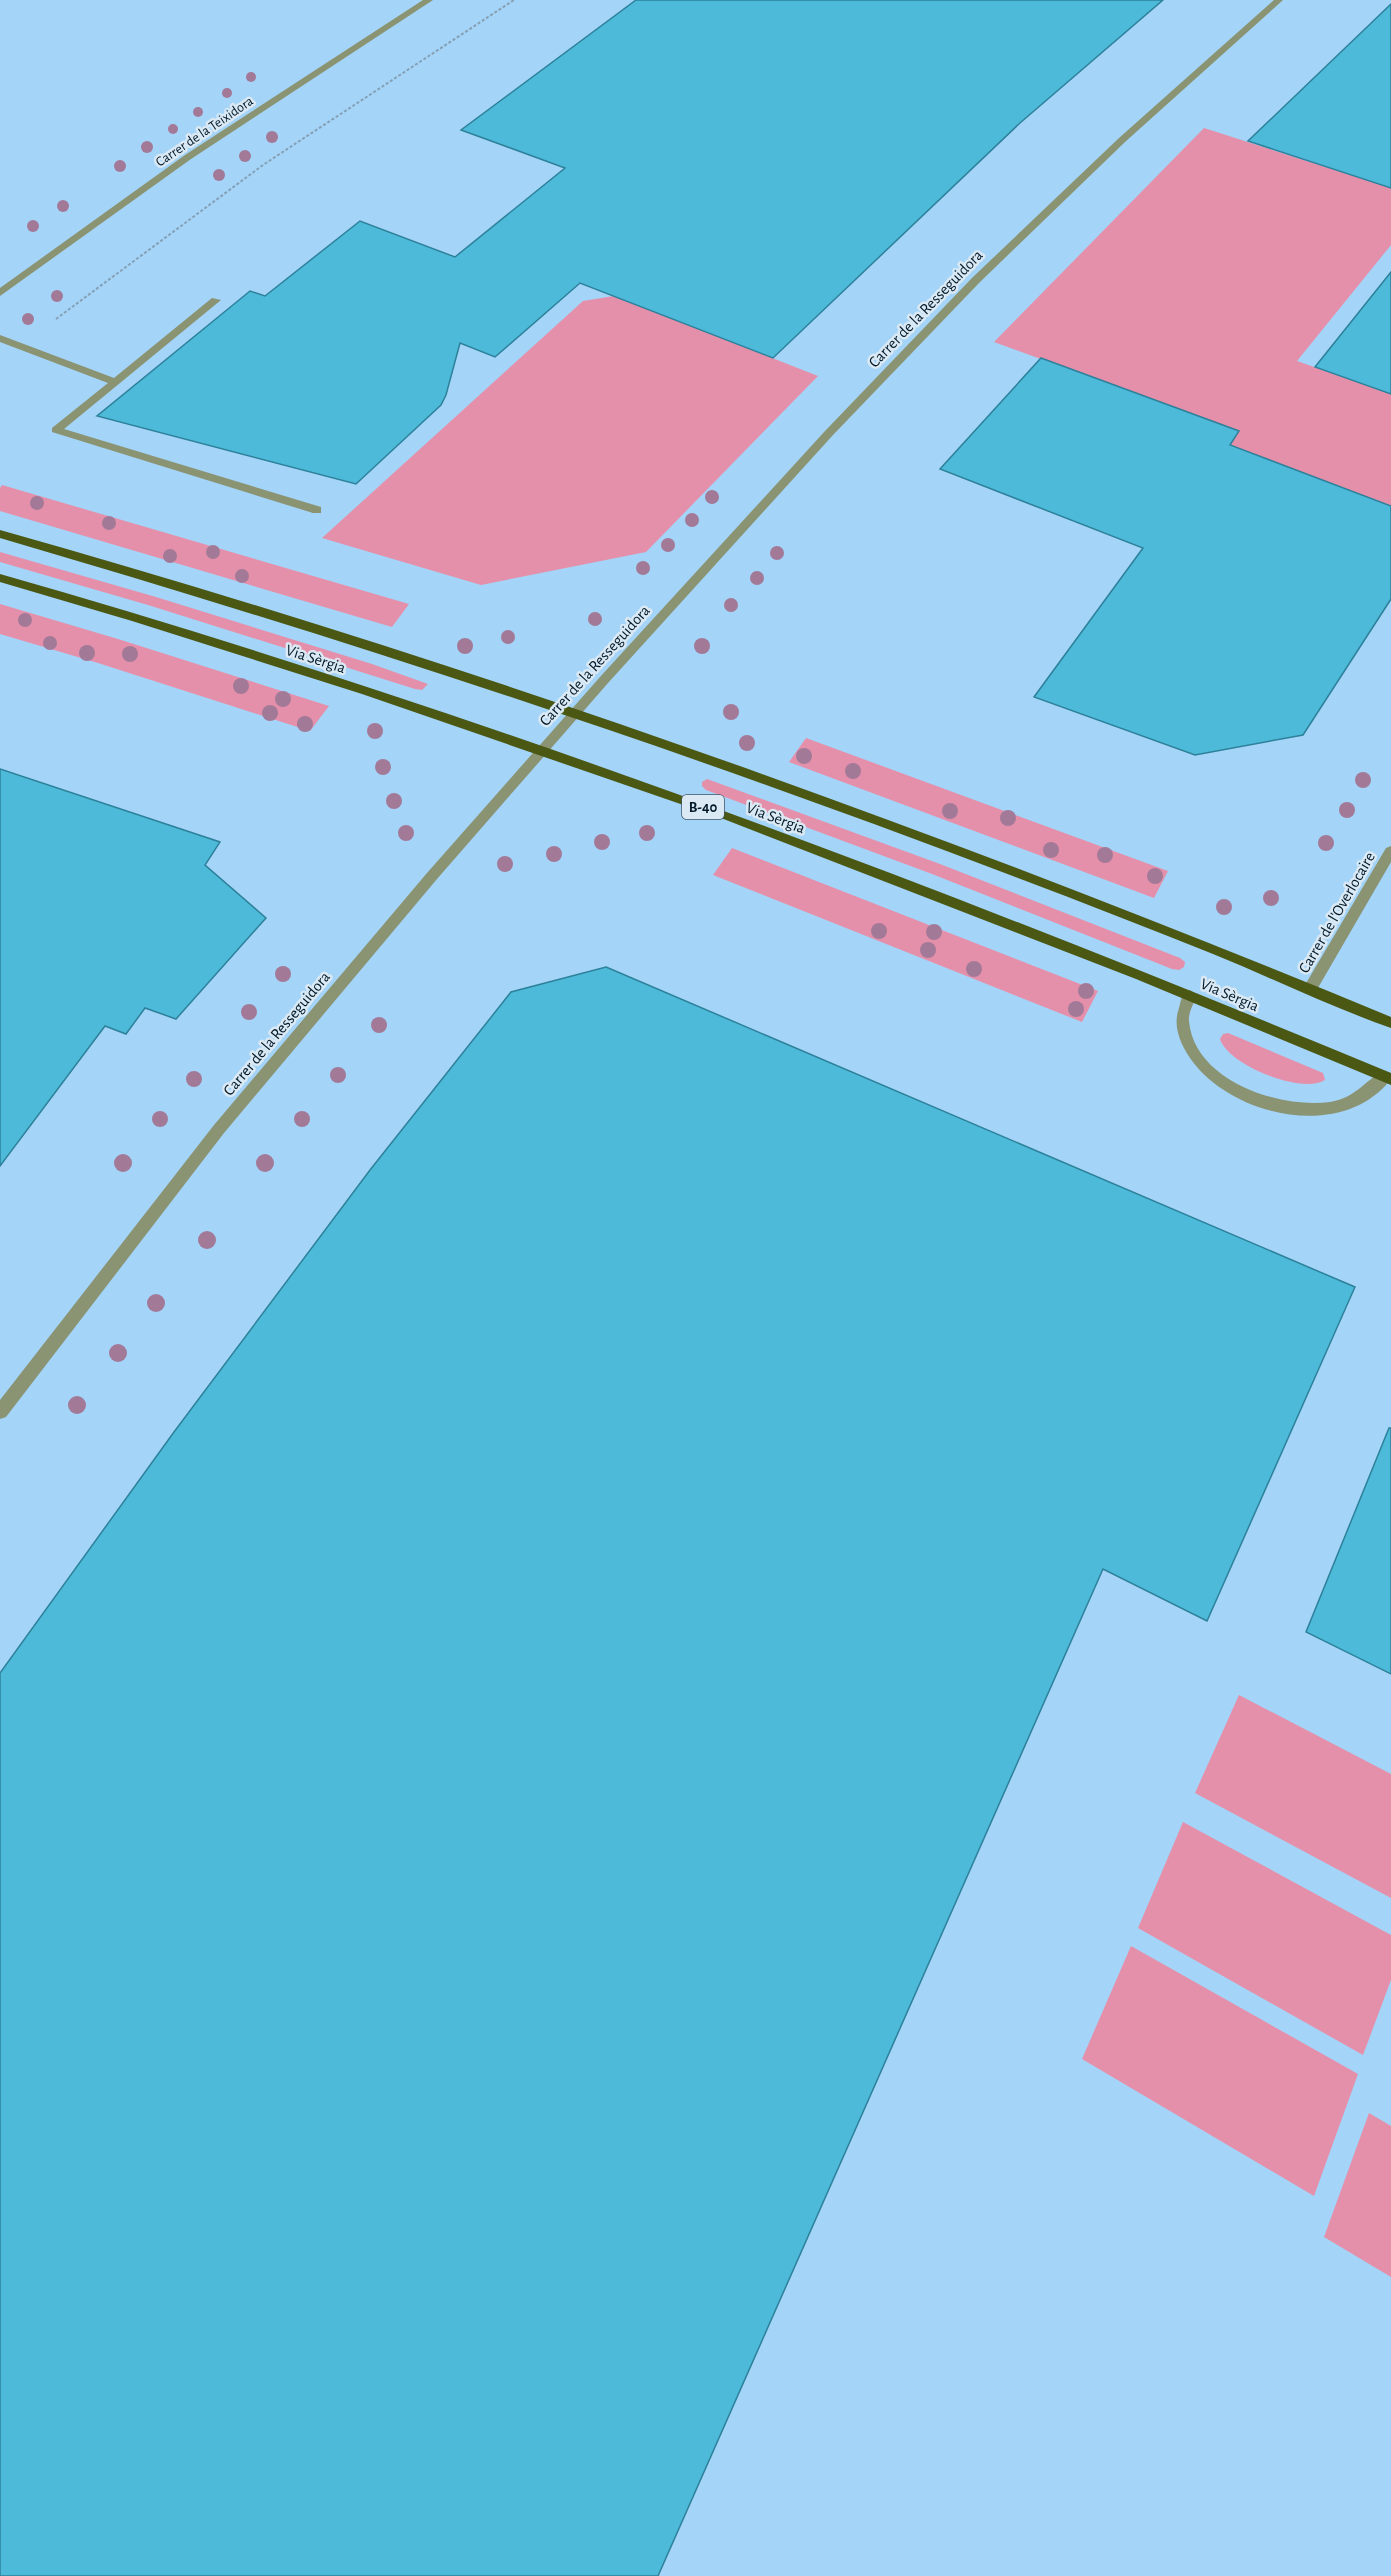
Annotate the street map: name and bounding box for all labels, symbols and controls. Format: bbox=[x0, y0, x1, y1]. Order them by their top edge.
street label: Carrer de la Teixidora bbox=[153, 94, 256, 170]
street label: Carrer de la Resseguidora bbox=[866, 247, 986, 370]
street label: Carrer de la Resseguidora bbox=[537, 602, 653, 729]
street label: Via Sèrgia bbox=[284, 642, 348, 676]
road number: B-40 bbox=[682, 795, 724, 819]
street label: Via Sèrgia bbox=[744, 799, 807, 836]
street label: Carrer de l'Overlocaire bbox=[1296, 849, 1378, 976]
street label: Carrer de la Resseguidora bbox=[220, 969, 333, 1099]
street label: Via Sèrgia bbox=[1198, 975, 1261, 1014]

